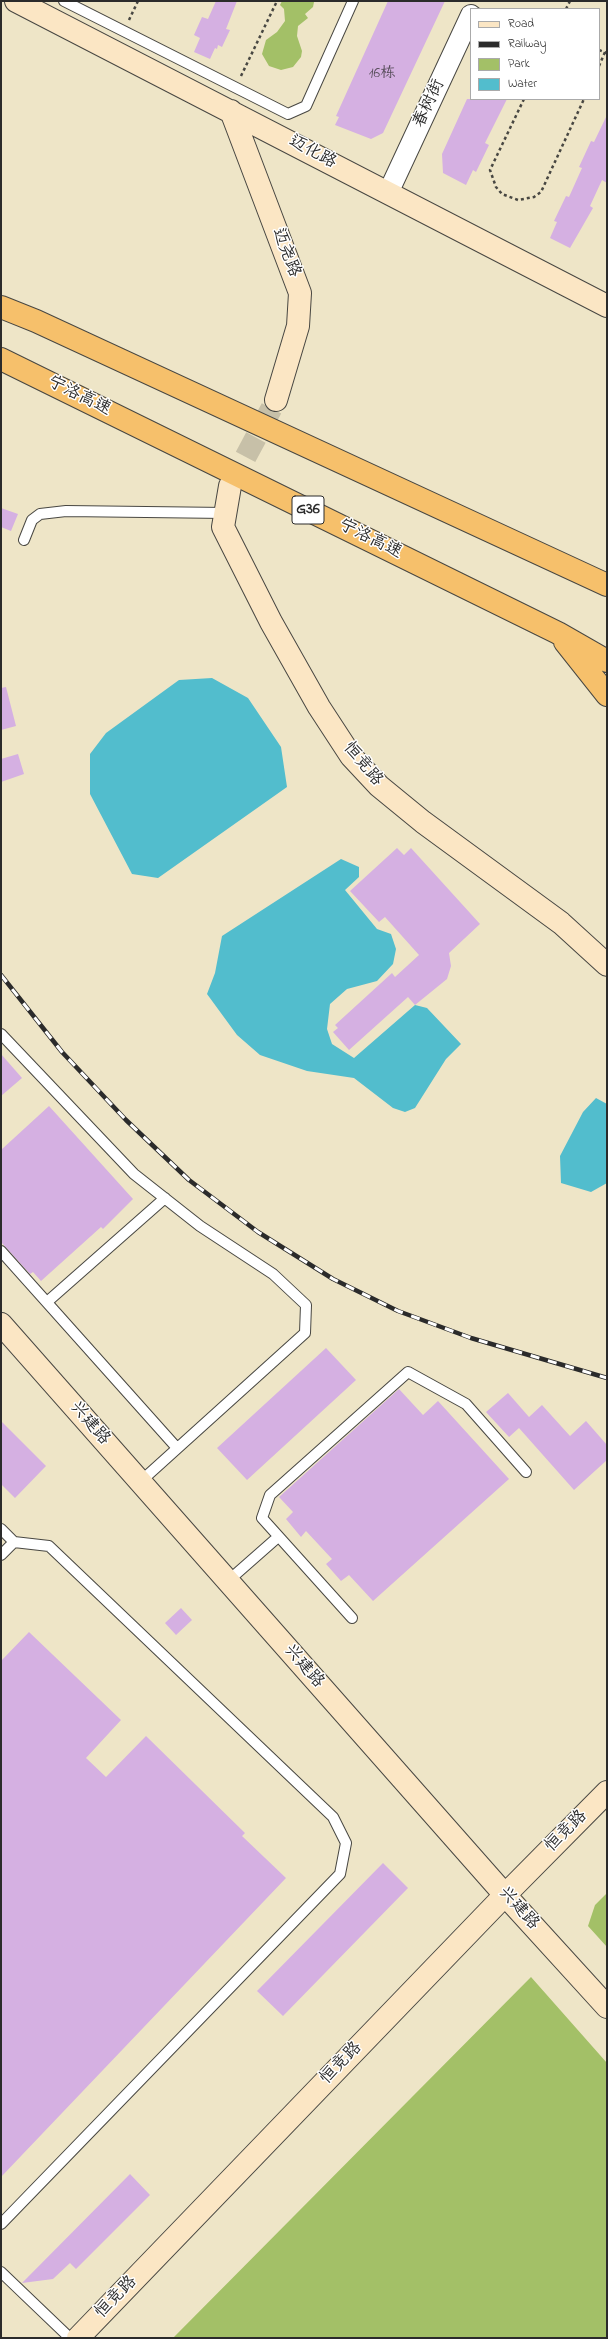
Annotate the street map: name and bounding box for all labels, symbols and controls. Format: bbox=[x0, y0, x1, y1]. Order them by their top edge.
legend bbox=[470, 8, 600, 100]
text: Road bbox=[508, 15, 534, 33]
text: Railway bbox=[508, 35, 546, 53]
text: Park bbox=[508, 55, 530, 73]
house number: 16栋 bbox=[369, 66, 395, 84]
text: Water bbox=[508, 75, 537, 93]
street label: 春树街 bbox=[410, 77, 450, 131]
street label: 迈化路 bbox=[285, 132, 339, 174]
street label: 迈尧路 bbox=[266, 226, 304, 280]
street label: 宁洛高速 bbox=[44, 373, 114, 421]
road number: G36 bbox=[292, 496, 324, 524]
street label: 宁洛高速 bbox=[335, 516, 405, 564]
street label: 恒竞路 bbox=[338, 739, 386, 791]
street label: 兴建路 bbox=[65, 1398, 113, 1450]
street label: 兴建路 bbox=[279, 1641, 327, 1693]
street label: 恒竞路 bbox=[542, 1807, 592, 1857]
street label: 兴建路 bbox=[493, 1883, 543, 1935]
street label: 恒竞路 bbox=[317, 2039, 367, 2089]
street label: 恒竞路 bbox=[92, 2273, 142, 2323]

